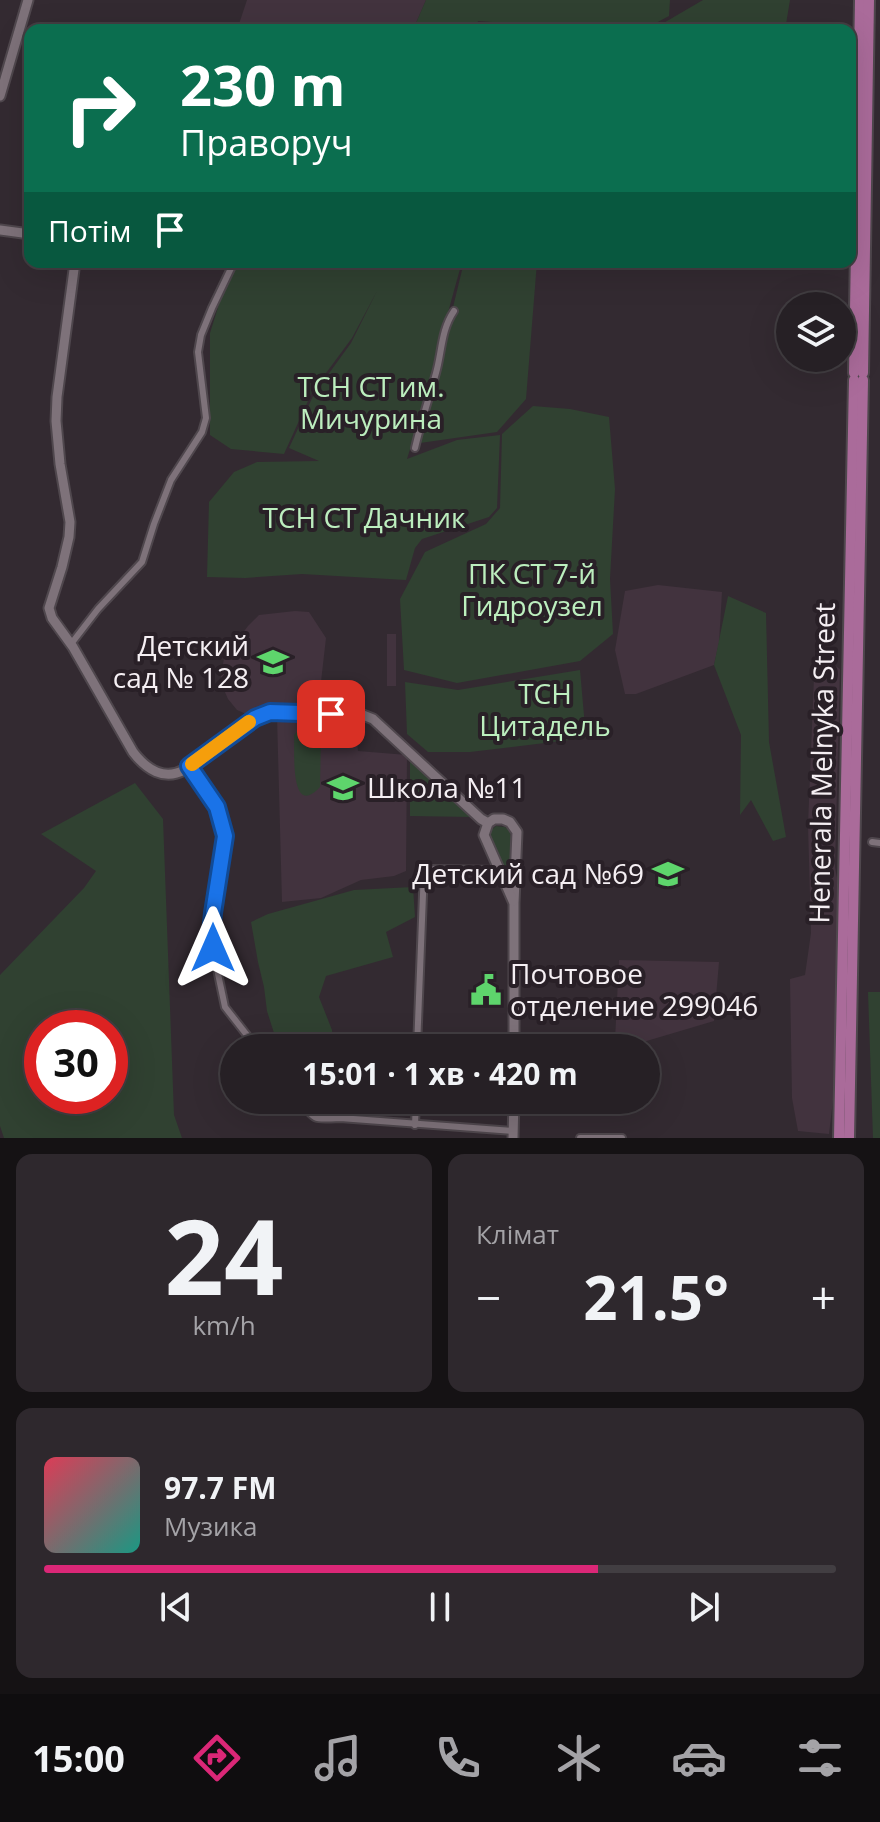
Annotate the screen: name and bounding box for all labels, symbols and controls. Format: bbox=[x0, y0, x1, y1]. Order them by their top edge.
text: 230 m bbox=[180, 46, 346, 122]
icon: right bbox=[48, 56, 152, 160]
text: Праворуч bbox=[180, 118, 352, 167]
icon: arrive bbox=[148, 208, 192, 252]
text: Потім bbox=[48, 210, 132, 251]
map controls bbox=[776, 292, 856, 372]
button: layers bbox=[776, 292, 856, 372]
park label: ТСН СТ им. Мичурина bbox=[298, 367, 445, 437]
park label: ТСН СТ Дачник bbox=[263, 498, 466, 536]
park label: ПК СТ 7-й Гидроузел bbox=[461, 554, 603, 624]
street label: Henerala Melnyka Street bbox=[799, 602, 843, 924]
place label: Детский сад № 128 bbox=[113, 626, 249, 696]
school or university icon: Детский сад № 128 bbox=[256, 645, 290, 679]
park label: ТСН Цитадель bbox=[479, 674, 611, 744]
pin bbox=[297, 680, 365, 748]
icon: arrive bbox=[309, 692, 353, 736]
place label: Школа №11 bbox=[367, 768, 527, 806]
school or university icon: Школа №11 bbox=[326, 771, 360, 805]
place label: Детский сад №69 bbox=[412, 854, 644, 892]
school or university icon: Детский сад №69 bbox=[651, 857, 685, 891]
position arrow bbox=[171, 906, 255, 990]
place label: Почтовое отделение 299046 bbox=[510, 954, 758, 1024]
public building icon: Почтовое отделение 299046 bbox=[469, 973, 503, 1007]
speed limit sign: 30 bbox=[24, 1010, 128, 1114]
text: 15:01 · 1 хв · 420 m bbox=[302, 1053, 578, 1094]
text: 24 bbox=[165, 1184, 283, 1325]
text: Клімат bbox=[476, 1216, 559, 1252]
text: 21.5° bbox=[583, 1256, 729, 1338]
text: − bbox=[476, 1267, 501, 1327]
text: + bbox=[811, 1267, 836, 1327]
text: km/h bbox=[192, 1307, 256, 1343]
text: 97.7 FM bbox=[164, 1467, 277, 1508]
text: Музика bbox=[164, 1508, 257, 1544]
icon: previous bbox=[154, 1585, 198, 1629]
icon: pause bbox=[418, 1585, 462, 1629]
icon: next bbox=[682, 1585, 726, 1629]
icon: directions bbox=[189, 1730, 245, 1786]
icon: music bbox=[310, 1730, 366, 1786]
icon: phone bbox=[430, 1730, 486, 1786]
icon: climate bbox=[551, 1730, 607, 1786]
icon: car bbox=[671, 1730, 727, 1786]
icon: filters bbox=[792, 1730, 848, 1786]
text: 15:00 bbox=[32, 1734, 125, 1783]

